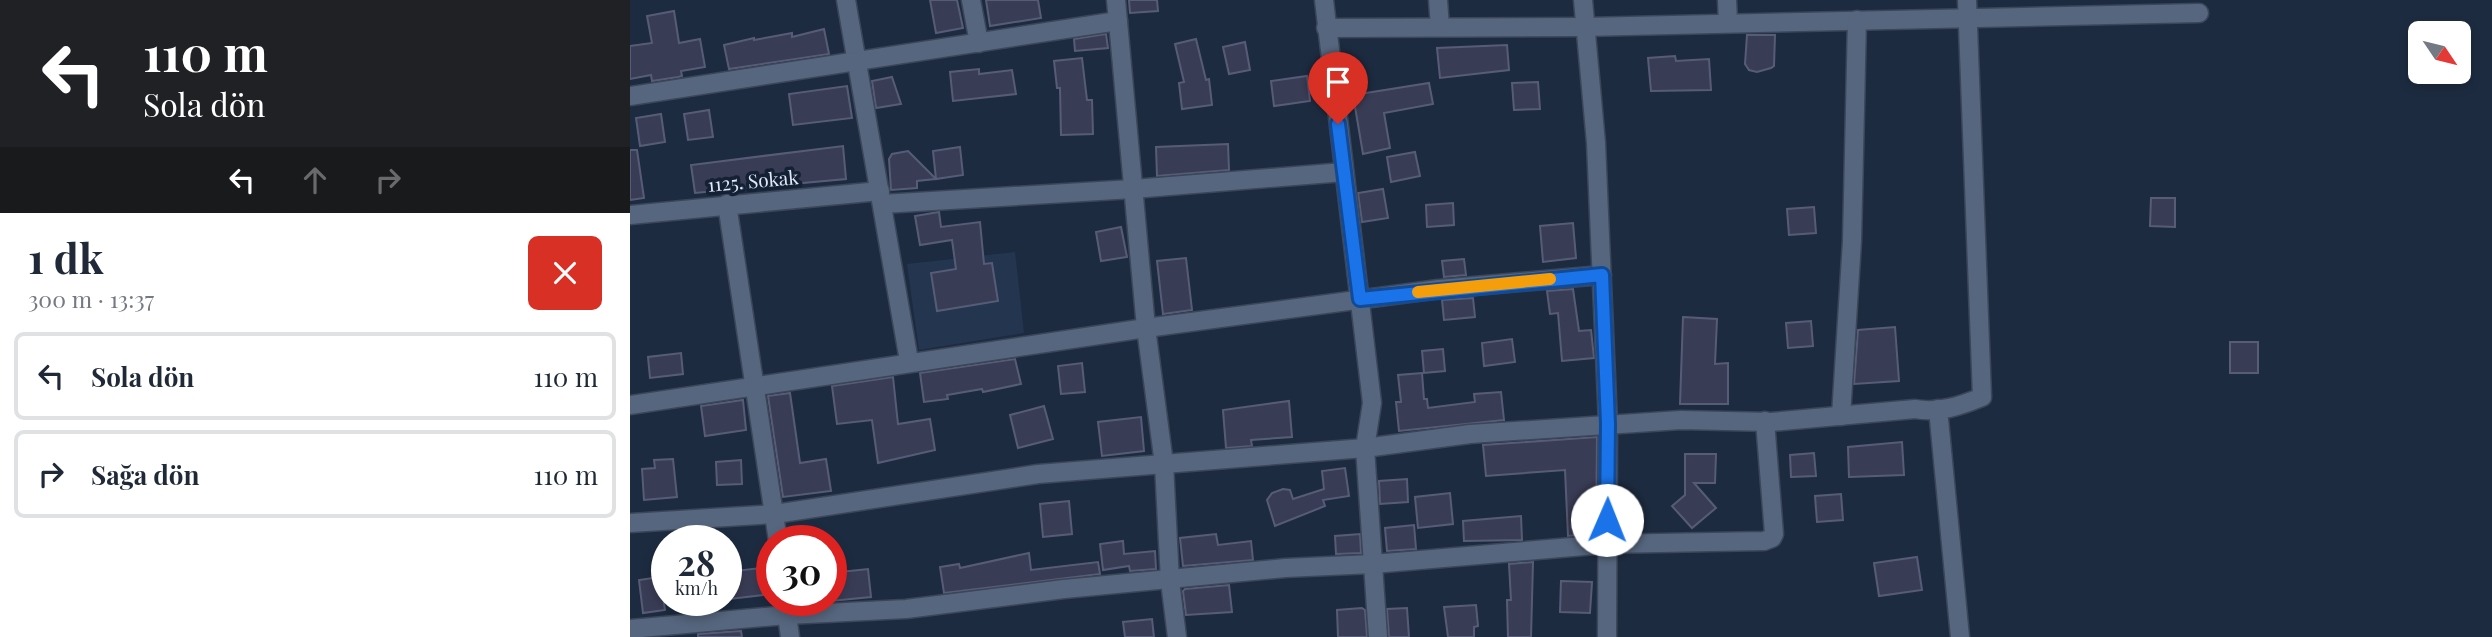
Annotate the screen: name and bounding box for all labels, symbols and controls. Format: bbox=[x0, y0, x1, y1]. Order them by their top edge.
text: 110 m bbox=[143, 19, 268, 84]
north arrow bbox=[2408, 21, 2471, 84]
map controls bbox=[2408, 21, 2471, 84]
icon: left bbox=[28, 28, 119, 119]
pin bbox=[1308, 52, 1368, 124]
icon: arrive bbox=[1319, 63, 1357, 101]
text: Sola dön bbox=[143, 82, 265, 125]
icon: left bbox=[223, 161, 261, 199]
icon: ahead bbox=[296, 161, 334, 199]
icon: right bbox=[369, 161, 407, 199]
street label: 1125. Sokak bbox=[706, 163, 800, 197]
text: 1 dk bbox=[28, 229, 104, 285]
button: close bbox=[528, 236, 602, 310]
text: 300 m · 13:37 bbox=[28, 283, 154, 314]
icon: left bbox=[32, 357, 70, 395]
text: Sola dön bbox=[91, 359, 194, 394]
text: 110 m bbox=[534, 359, 598, 394]
icon: right bbox=[32, 455, 70, 493]
text: Sağa dön bbox=[91, 457, 199, 492]
text: 110 m bbox=[534, 457, 598, 492]
position arrow bbox=[1570, 483, 1644, 557]
speed limit sign: 30 bbox=[756, 525, 847, 616]
text: 28 bbox=[678, 538, 715, 585]
text: km/h bbox=[675, 576, 718, 600]

